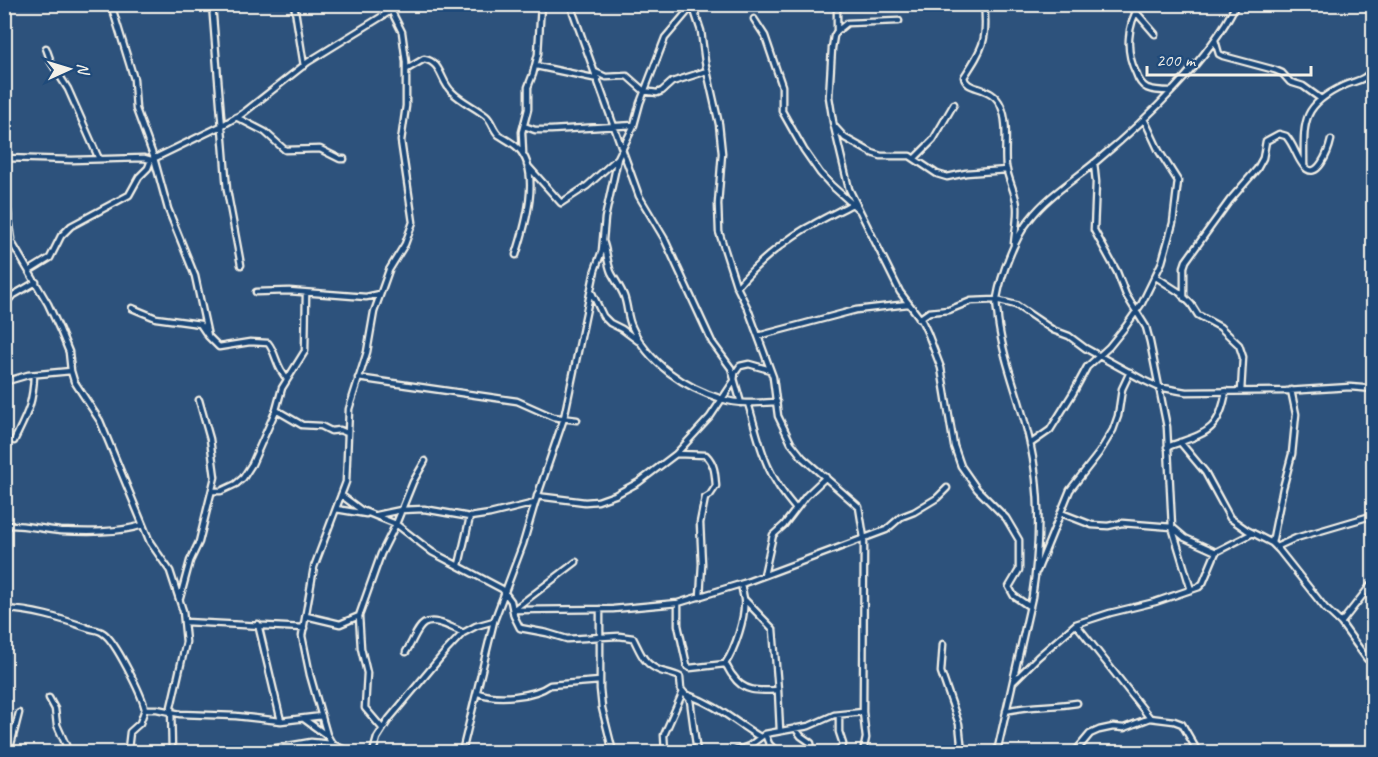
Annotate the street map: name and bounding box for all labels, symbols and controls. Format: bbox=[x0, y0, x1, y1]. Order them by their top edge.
north arrow bbox=[39, 39, 99, 99]
scale bar bbox=[1147, 39, 1310, 77]
text: 200 m bbox=[1156, 49, 1197, 71]
text: N bbox=[73, 62, 94, 77]

